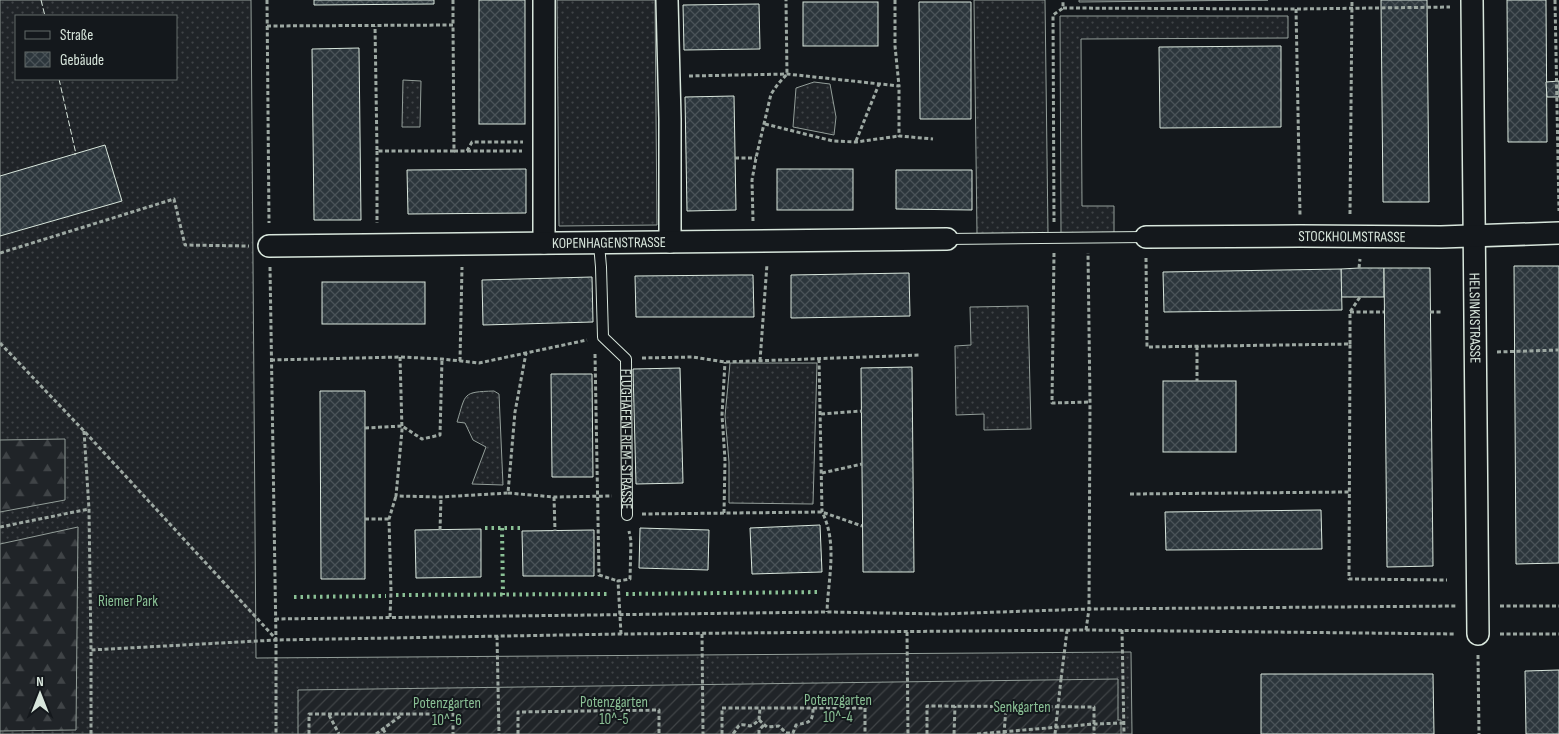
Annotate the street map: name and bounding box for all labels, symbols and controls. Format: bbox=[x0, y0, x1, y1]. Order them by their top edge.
legend bbox=[15, 15, 178, 80]
text: Straße bbox=[60, 26, 93, 45]
text: Gebäude bbox=[60, 51, 104, 70]
street label: STOCKHOLMSTRASSE bbox=[1298, 227, 1406, 247]
street label: KOPENHAGENSTRASSE bbox=[552, 233, 666, 253]
street label: HELSINKISTRASSE bbox=[1465, 273, 1484, 363]
street label: FLUGHAFEN-RIEM-STRASSE bbox=[616, 369, 636, 509]
park label: Riemer Park bbox=[98, 592, 158, 611]
north arrow bbox=[15, 669, 65, 719]
text: N bbox=[36, 673, 44, 690]
park label: Potenzgarten 10^-4 bbox=[804, 691, 872, 727]
park label: Potenzgarten 10^-5 bbox=[580, 693, 648, 729]
park label: Potenzgarten 10^-6 bbox=[413, 694, 481, 730]
park label: Senkgarten bbox=[993, 698, 1051, 717]

